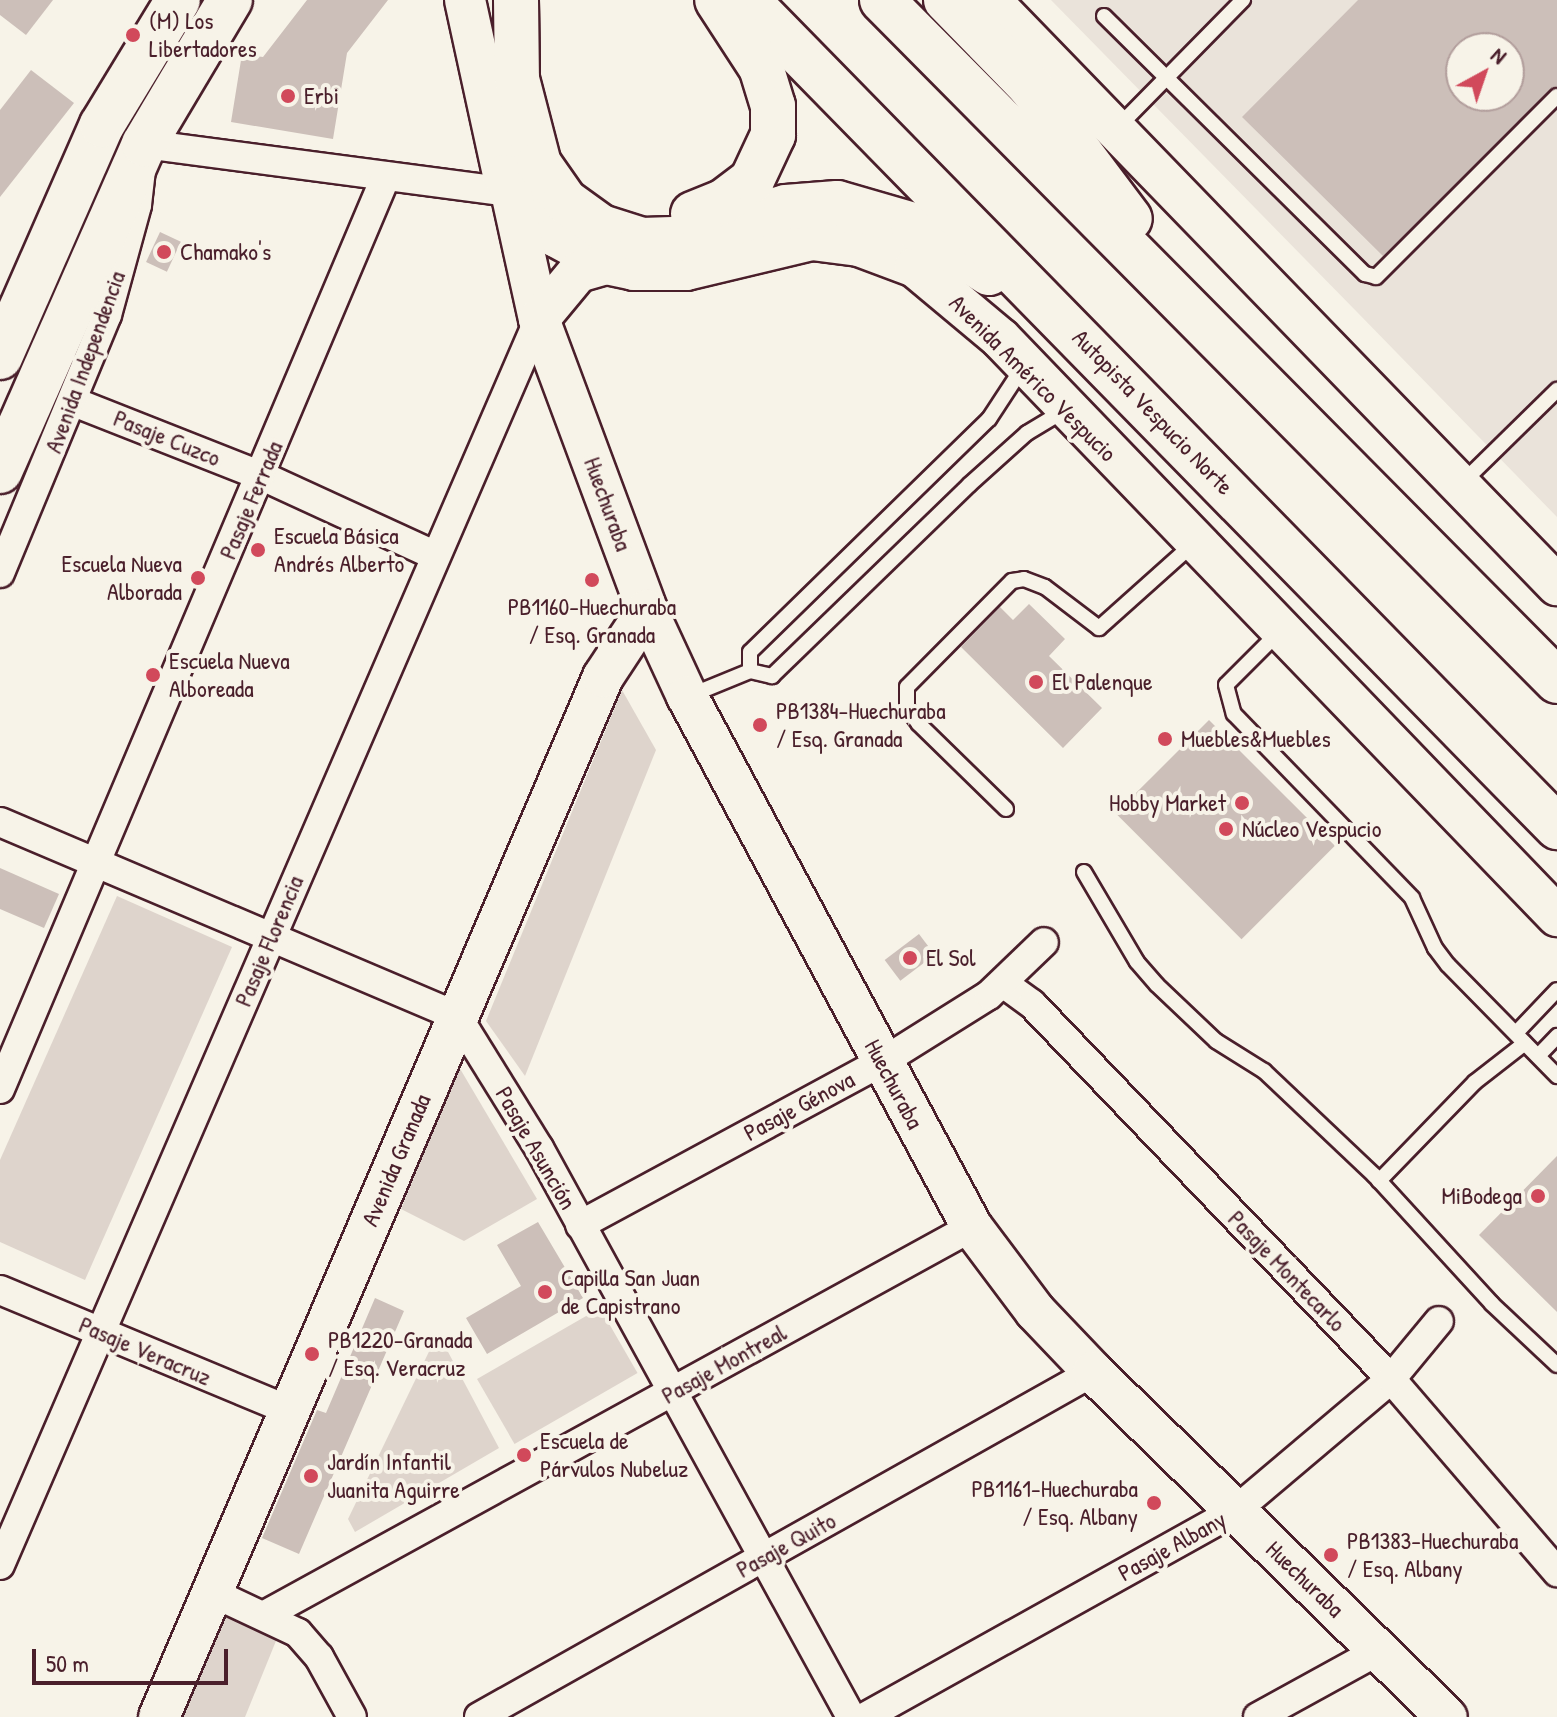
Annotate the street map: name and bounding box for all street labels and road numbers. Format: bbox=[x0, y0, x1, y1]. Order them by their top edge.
street label: Avenida Independencia bbox=[39, 267, 131, 457]
street label: Avenida Américo Vespucio bbox=[943, 288, 1123, 468]
street label: Autopista Vespucio Norte bbox=[1067, 323, 1239, 501]
street label: Pasaje Cuzco bbox=[110, 404, 224, 472]
street label: Pasaje Ferrada bbox=[213, 437, 289, 563]
street label: Huechuraba bbox=[578, 453, 638, 555]
street label: Pasaje Florencia bbox=[229, 871, 309, 1011]
street label: Huechuraba bbox=[858, 1034, 930, 1134]
street label: Pasaje Génova bbox=[739, 1065, 859, 1147]
street label: Pasaje Asunción bbox=[489, 1082, 583, 1214]
street label: Avenida Granada bbox=[355, 1090, 437, 1230]
street label: Pasaje Montecarlo bbox=[1222, 1205, 1352, 1337]
street label: Pasaje Veracruz bbox=[75, 1310, 215, 1392]
street label: Pasaje Montreal bbox=[657, 1318, 791, 1410]
street label: Pasaje Albany bbox=[1113, 1505, 1231, 1587]
street label: Pasaje Quito bbox=[731, 1506, 841, 1584]
street label: Huechuraba bbox=[1260, 1535, 1350, 1623]

